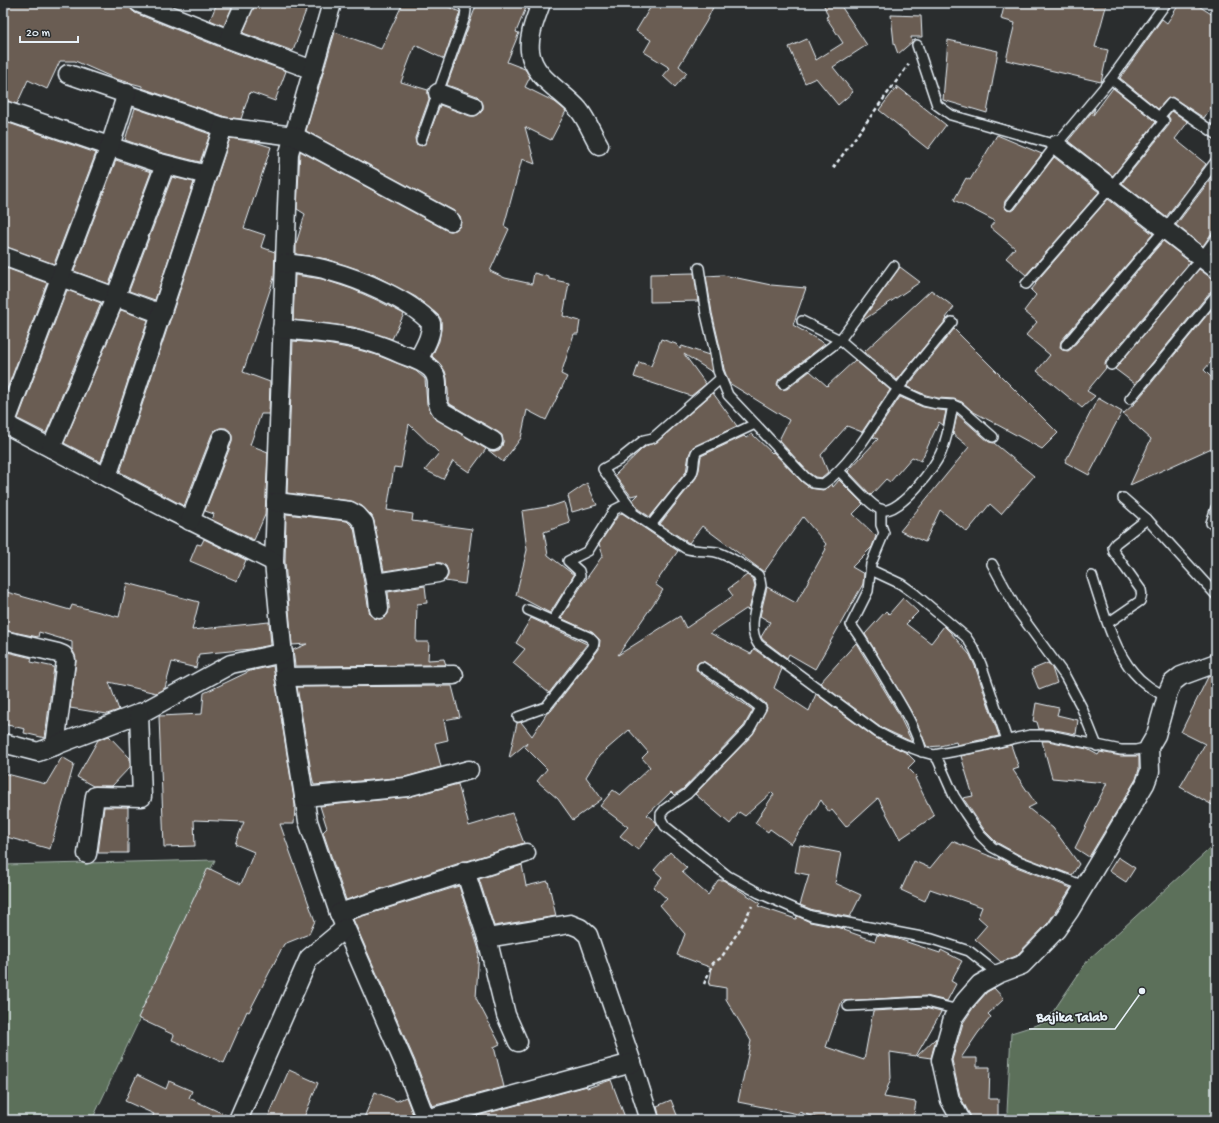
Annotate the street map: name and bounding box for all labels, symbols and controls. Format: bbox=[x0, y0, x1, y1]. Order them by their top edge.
scale bar bbox=[20, 18, 78, 44]
text: 20 m bbox=[26, 27, 51, 41]
callout: Bajika Talab bbox=[1029, 1003, 1115, 1029]
text: Bajika Talab bbox=[1036, 1010, 1108, 1027]

